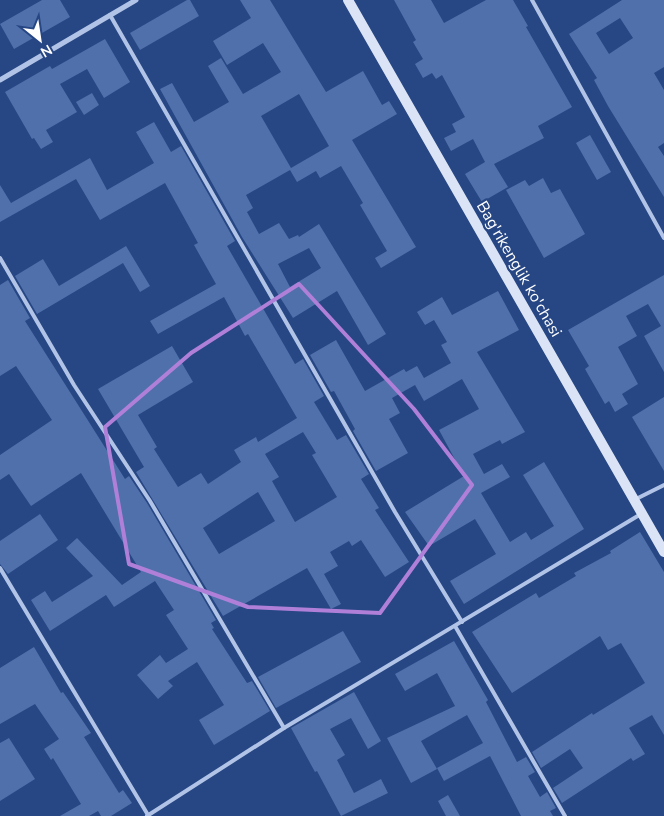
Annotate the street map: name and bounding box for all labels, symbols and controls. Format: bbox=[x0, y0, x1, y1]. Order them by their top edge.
north arrow bbox=[15, 15, 65, 65]
text: N bbox=[37, 40, 56, 62]
street label: Bag'rikenglik ko'chasi bbox=[471, 197, 567, 341]

